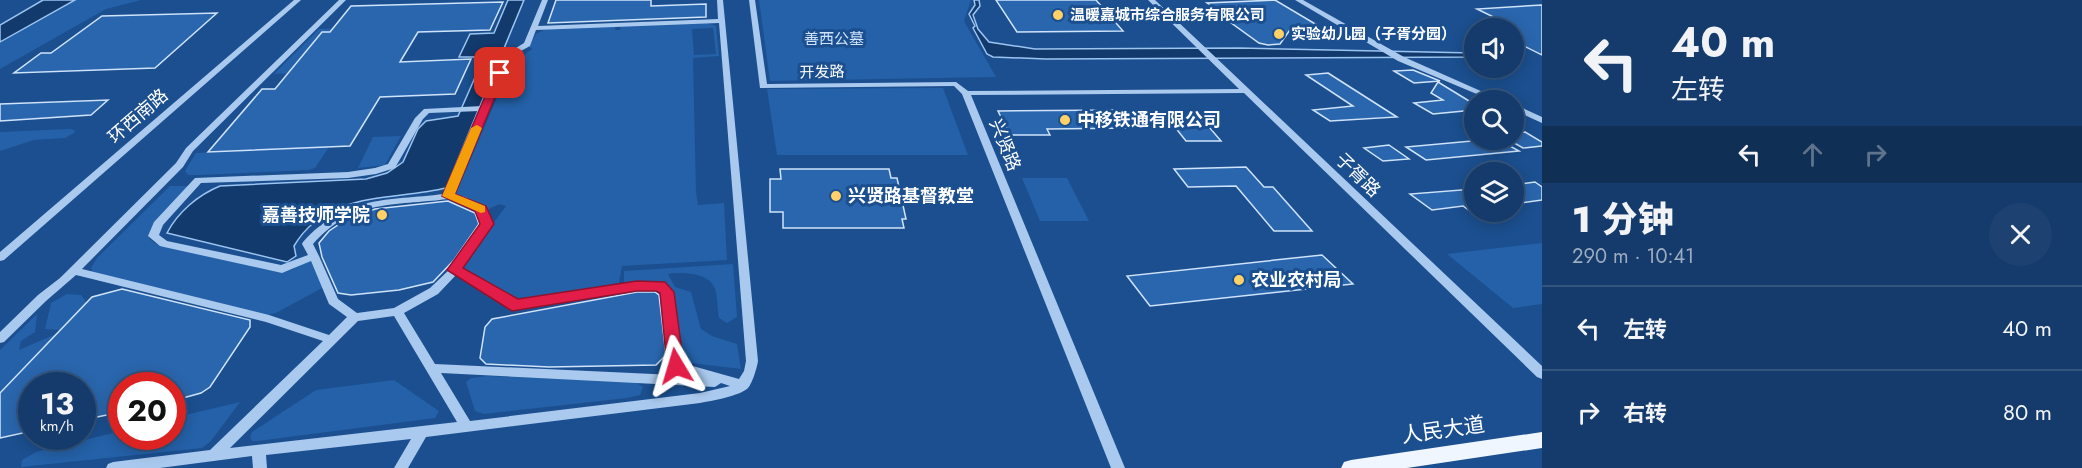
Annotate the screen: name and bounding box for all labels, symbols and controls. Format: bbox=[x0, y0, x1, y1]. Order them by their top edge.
place label: 温暖嘉城市综合服务有限公司 bbox=[1070, 4, 1265, 26]
marker: 温暖嘉城市综合服务有限公司 bbox=[1051, 8, 1065, 22]
text: 40 m bbox=[1671, 12, 1775, 73]
map controls bbox=[1464, 18, 1524, 222]
button: sound bbox=[1464, 18, 1524, 78]
place label: 实验幼儿园（子胥分园） bbox=[1291, 23, 1456, 45]
icon: left bbox=[1572, 24, 1650, 102]
marker: 实验幼儿园（子胥分园） bbox=[1272, 27, 1286, 41]
park label: 善西公墓 bbox=[804, 28, 864, 50]
pin bbox=[474, 47, 525, 98]
icon: arrive bbox=[483, 56, 516, 89]
street label: 开发路 bbox=[799, 61, 845, 83]
text: 左转 bbox=[1671, 70, 1725, 109]
street label: 环西南路 bbox=[102, 83, 174, 149]
button: search bbox=[1464, 90, 1524, 150]
place label: 中移铁通有限公司 bbox=[1077, 107, 1221, 133]
marker: 中移铁通有限公司 bbox=[1058, 113, 1072, 127]
street label: 兴贤路 bbox=[983, 115, 1027, 175]
icon: left bbox=[1733, 138, 1766, 171]
icon: ahead bbox=[1796, 138, 1829, 171]
icon: right bbox=[1859, 138, 1892, 171]
street label: 子胥路 bbox=[1330, 147, 1386, 203]
button: layers bbox=[1464, 162, 1524, 222]
place label: 兴贤路基督教堂 bbox=[848, 183, 974, 209]
marker: 兴贤路基督教堂 bbox=[829, 189, 843, 203]
text: 1 分钟 bbox=[1572, 193, 1674, 245]
place label: 嘉善技师学院 bbox=[262, 202, 370, 228]
button: close bbox=[1989, 203, 2052, 266]
marker: 嘉善技师学院 bbox=[375, 208, 389, 222]
text: 290 m · 10:41 bbox=[1572, 242, 1694, 271]
place label: 农业农村局 bbox=[1251, 267, 1341, 293]
marker: 农业农村局 bbox=[1232, 273, 1246, 287]
icon: left bbox=[1572, 312, 1605, 345]
text: 40 m bbox=[2002, 312, 2052, 344]
text: 左转 bbox=[1623, 313, 1667, 345]
position arrow bbox=[644, 334, 708, 398]
speed limit sign: 20 bbox=[108, 372, 186, 450]
text: 13 bbox=[40, 382, 74, 425]
icon: right bbox=[1572, 396, 1605, 429]
text: 80 m bbox=[2003, 396, 2052, 428]
text: 右转 bbox=[1623, 397, 1667, 429]
street label: 人民大道 bbox=[1399, 409, 1487, 451]
text: km/h bbox=[40, 415, 74, 437]

